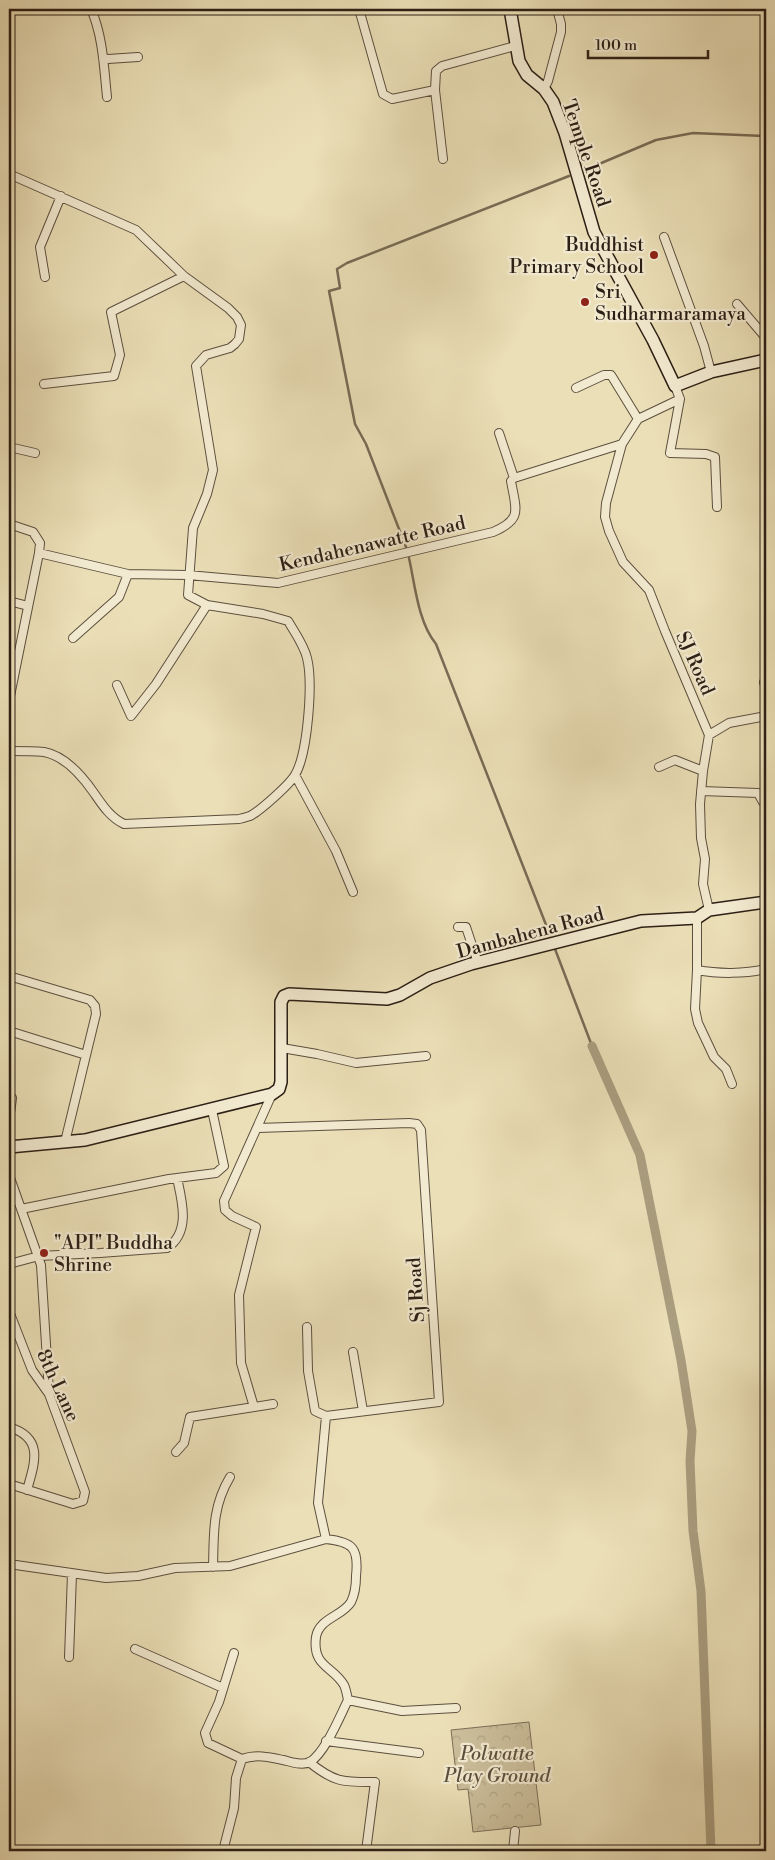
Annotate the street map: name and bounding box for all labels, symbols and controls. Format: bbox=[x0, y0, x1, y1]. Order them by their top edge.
scale bar bbox=[588, 28, 708, 60]
text: 100 m bbox=[595, 36, 637, 55]
street label: Temple Road bbox=[556, 96, 616, 210]
place label: Buddhist Primary School bbox=[509, 233, 644, 279]
marker: Buddhist Primary School bbox=[648, 249, 660, 261]
place label: Sri Sudharmaramaya bbox=[595, 280, 746, 326]
marker: Sri Sudharmaramaya bbox=[579, 296, 591, 308]
street label: Kendahenawatte Road bbox=[277, 511, 468, 577]
street label: SJ Road bbox=[670, 628, 720, 699]
street label: Dambahena Road bbox=[454, 902, 607, 964]
place label: "API" Buddha Shrine bbox=[54, 1231, 173, 1277]
marker: "API" Buddha Shrine bbox=[38, 1247, 50, 1259]
street label: Sj Road bbox=[402, 1256, 430, 1323]
street label: 8th Lane bbox=[31, 1345, 85, 1425]
park label: Polwatte Play Ground bbox=[443, 1742, 552, 1788]

